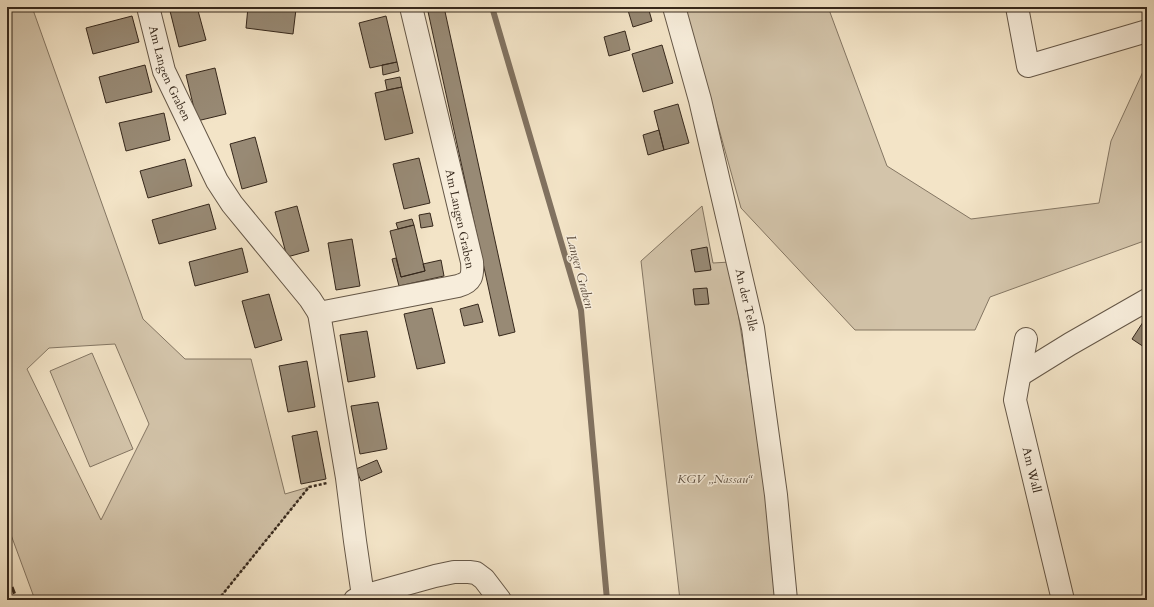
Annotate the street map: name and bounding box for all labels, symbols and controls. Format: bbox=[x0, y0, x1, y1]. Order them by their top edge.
street label: Am Langen Graben bbox=[145, 24, 195, 124]
street label: Am Langen Graben bbox=[442, 168, 478, 270]
water label: Langer Graben bbox=[562, 233, 599, 311]
street label: An der Telle bbox=[731, 267, 761, 332]
street label: Am Wall bbox=[1019, 446, 1045, 495]
park label: KGV „Nassau“ bbox=[677, 471, 754, 487]

